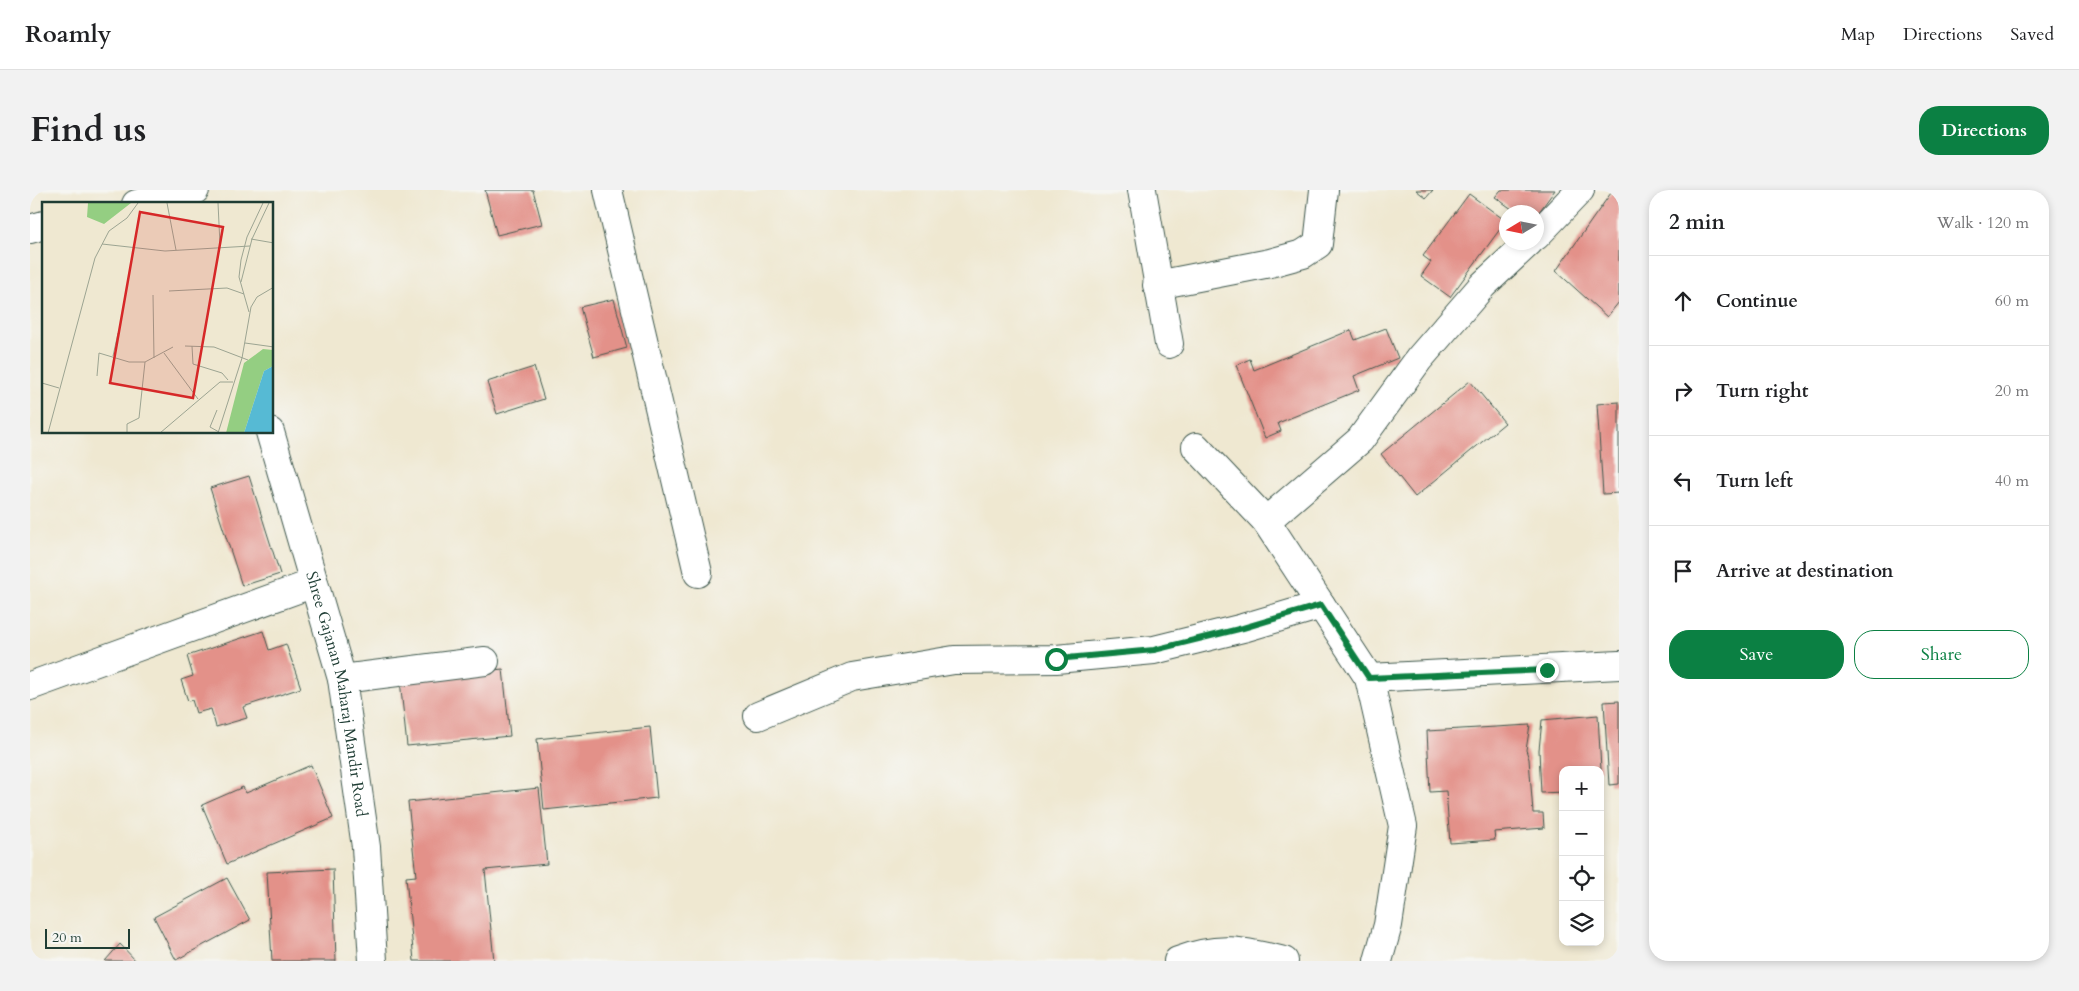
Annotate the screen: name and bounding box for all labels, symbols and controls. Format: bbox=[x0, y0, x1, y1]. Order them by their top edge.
text: Roamly bbox=[25, 18, 111, 51]
text: Map bbox=[1841, 22, 1875, 47]
text: Directions bbox=[1903, 22, 1982, 47]
text: Saved bbox=[2010, 22, 2054, 47]
text: Find us bbox=[30, 106, 146, 154]
button: Directions bbox=[1919, 106, 2049, 155]
inset map bbox=[42, 202, 274, 434]
north arrow bbox=[1499, 205, 1544, 250]
text: 2 min bbox=[1669, 208, 1725, 237]
text: Walk · 120 m bbox=[1937, 212, 2029, 234]
icon: ahead bbox=[1669, 287, 1697, 315]
text: Continue bbox=[1716, 288, 1798, 314]
text: 60 m bbox=[1995, 290, 2029, 312]
icon: right bbox=[1669, 377, 1697, 405]
text: Turn right bbox=[1716, 378, 1808, 404]
text: 20 m bbox=[1995, 380, 2029, 402]
icon: left bbox=[1669, 467, 1697, 495]
text: Turn left bbox=[1716, 468, 1793, 494]
text: 40 m bbox=[1995, 470, 2029, 492]
icon: arrive bbox=[1669, 557, 1697, 585]
text: Arrive at destination bbox=[1716, 558, 1893, 584]
street label: Shree Gajanan Maharaj Mandir Road bbox=[300, 569, 373, 819]
button: Save bbox=[1669, 630, 1844, 679]
button: Share bbox=[1854, 630, 2029, 679]
route start bbox=[1045, 648, 1068, 671]
route end bbox=[1536, 659, 1559, 682]
map controls bbox=[1559, 766, 1604, 946]
button: + bbox=[1559, 766, 1604, 811]
button: − bbox=[1559, 811, 1604, 856]
button: locate bbox=[1559, 856, 1604, 901]
button: layers bbox=[1559, 901, 1604, 946]
scale bar bbox=[45, 926, 130, 949]
text: 20 m bbox=[52, 928, 82, 947]

